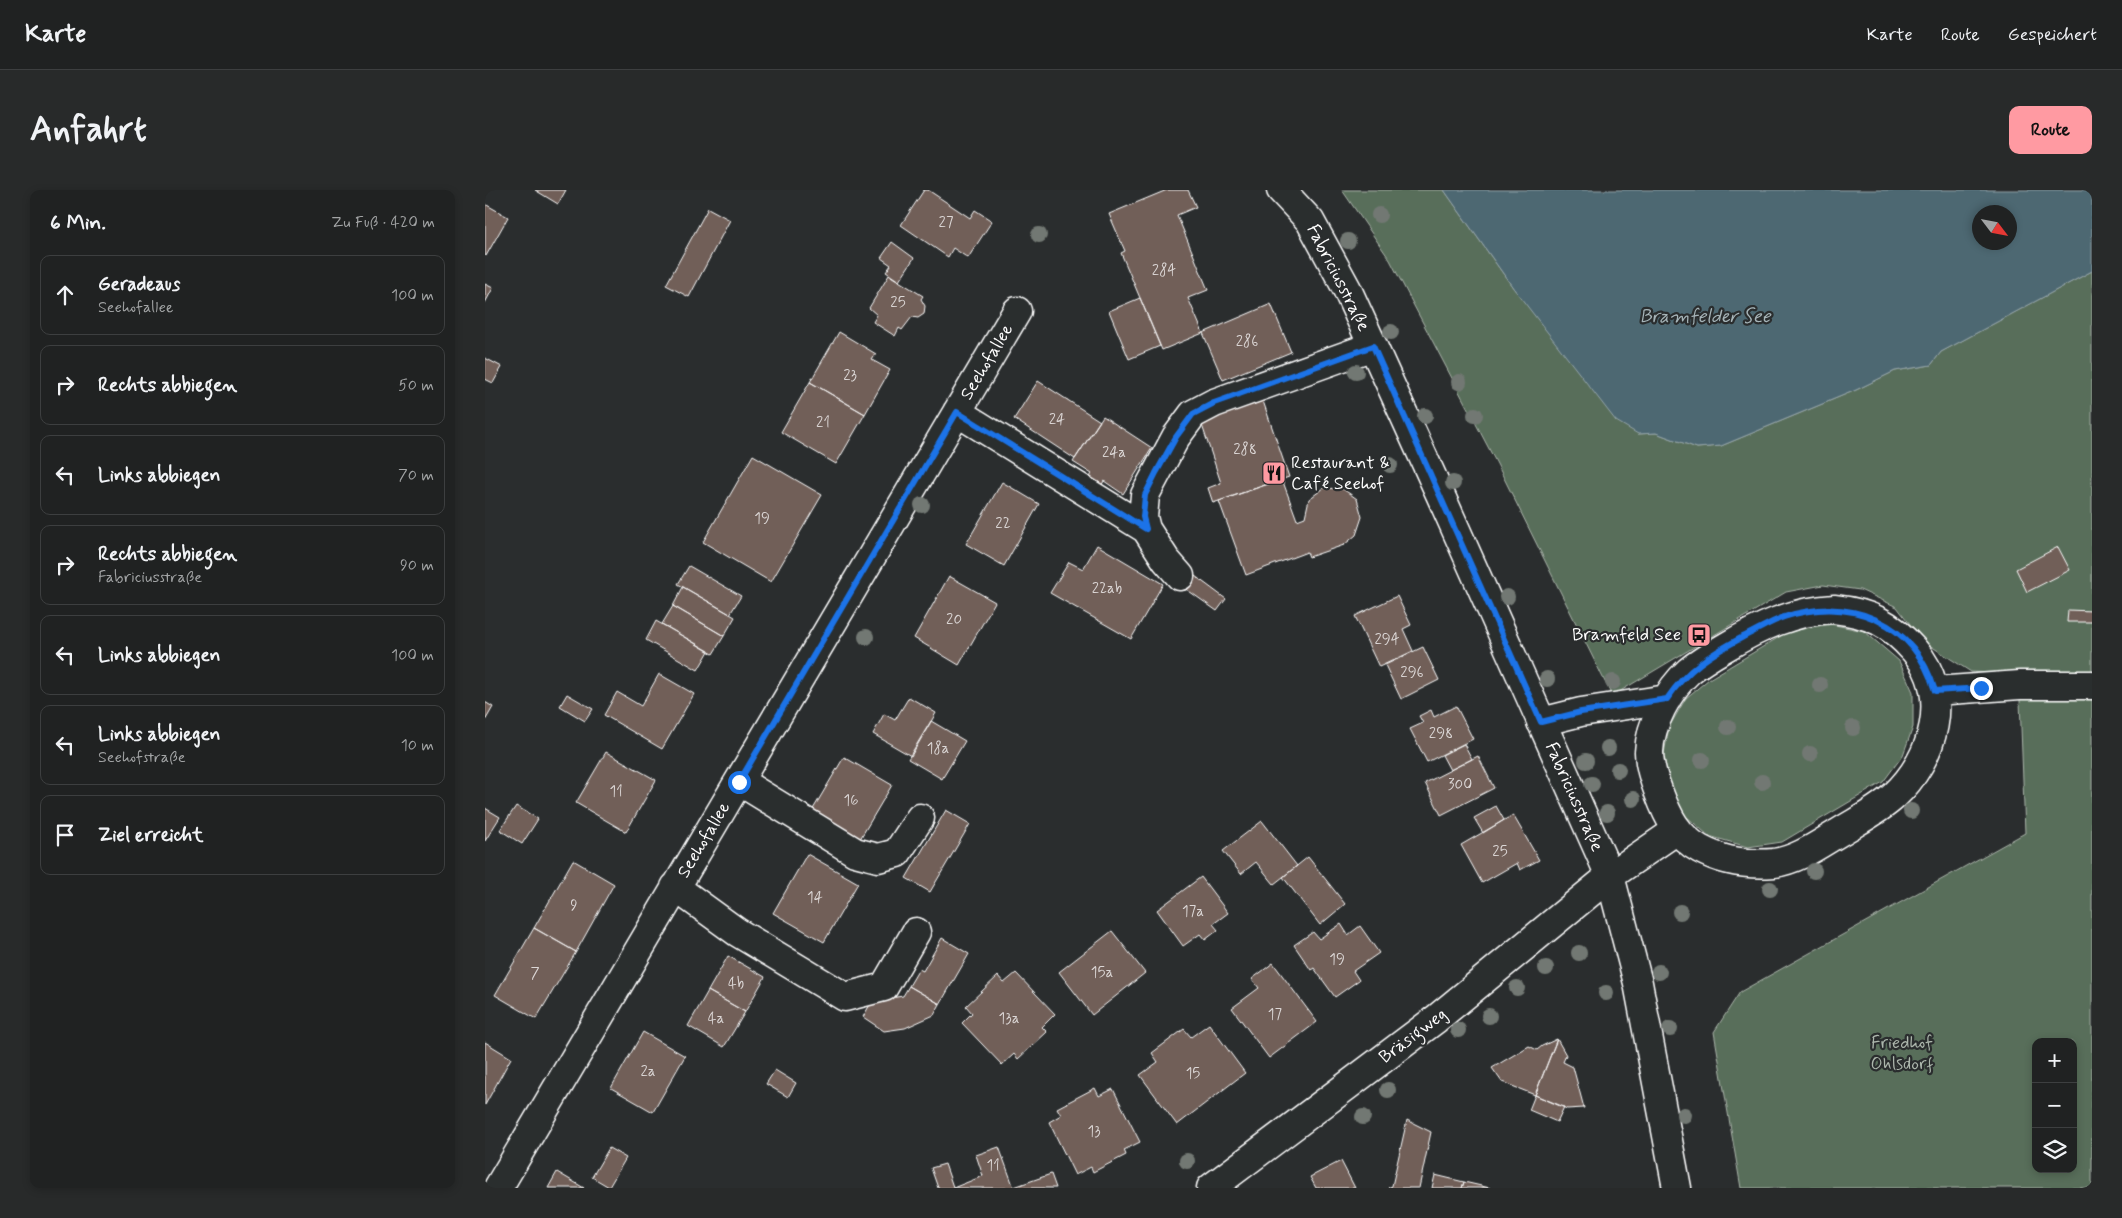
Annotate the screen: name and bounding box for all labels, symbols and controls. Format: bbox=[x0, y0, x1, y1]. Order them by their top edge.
text: Karte bbox=[25, 19, 86, 50]
text: Karte bbox=[1867, 23, 1913, 47]
text: Route bbox=[1941, 23, 1980, 47]
text: Gespeichert bbox=[2008, 23, 2097, 47]
button: Route bbox=[2009, 106, 2092, 154]
text: Anfahrt bbox=[30, 107, 147, 153]
north arrow bbox=[1972, 205, 2017, 250]
text: 6 Min. bbox=[50, 209, 106, 237]
text: Zu Fuß · 420 m bbox=[331, 212, 435, 233]
house number: 27 bbox=[939, 213, 954, 233]
street label: Fabriciusstraße bbox=[1301, 220, 1375, 336]
house number: 284 bbox=[1152, 261, 1176, 281]
text: Geradeaus bbox=[98, 272, 180, 297]
icon: ahead bbox=[51, 281, 79, 309]
text: 100 m bbox=[391, 285, 434, 306]
house number: 25 bbox=[890, 293, 906, 313]
text: Seehofallee bbox=[98, 297, 173, 318]
water label: Bramfelder See bbox=[1639, 304, 1772, 329]
street label: Seehofallee bbox=[955, 319, 1019, 405]
house number: 286 bbox=[1236, 332, 1258, 352]
house number: 23 bbox=[843, 366, 857, 386]
icon: right bbox=[51, 371, 79, 399]
text: Rechts abbiegen bbox=[98, 373, 237, 398]
text: 50 m bbox=[398, 375, 434, 396]
house number: 24 bbox=[1049, 410, 1065, 430]
house number: 21 bbox=[816, 413, 830, 433]
house number: 288 bbox=[1233, 440, 1257, 460]
house number: 24a bbox=[1102, 443, 1126, 463]
place label: Restaurant & Café Seehof bbox=[1291, 451, 1390, 496]
restaurant icon: Restaurant & Café Seehof bbox=[1261, 460, 1287, 486]
icon: left bbox=[51, 461, 79, 489]
text: Links abbiegen bbox=[98, 463, 220, 488]
text: 70 m bbox=[398, 465, 434, 486]
house number: 19 bbox=[754, 509, 770, 529]
house number: 22 bbox=[995, 514, 1011, 534]
text: Rechts abbiegen bbox=[98, 542, 237, 567]
icon: right bbox=[51, 551, 79, 579]
text: 90 m bbox=[400, 555, 434, 576]
text: Fabriciusstraße bbox=[98, 567, 202, 588]
house number: 22ab bbox=[1092, 579, 1122, 599]
house number: 20 bbox=[946, 610, 962, 630]
bus stop icon: Bramfeld See bbox=[1686, 622, 1712, 648]
place label: Bramfeld See bbox=[1572, 623, 1681, 647]
house number: 294 bbox=[1374, 630, 1400, 650]
icon: left bbox=[51, 641, 79, 669]
text: Links abbiegen bbox=[98, 643, 220, 668]
text: 100 m bbox=[391, 645, 434, 666]
house number: 296 bbox=[1400, 663, 1424, 683]
route end bbox=[1970, 677, 1993, 700]
text: Links abbiegen bbox=[98, 722, 220, 747]
house number: 298 bbox=[1429, 724, 1453, 744]
icon: left bbox=[51, 731, 79, 759]
text: 10 m bbox=[401, 735, 434, 756]
house number: 18a bbox=[927, 739, 950, 759]
street label: Fabriciusstraße bbox=[1539, 739, 1609, 856]
text: Seehofstraße bbox=[98, 747, 186, 768]
route start bbox=[728, 771, 751, 794]
house number: 300 bbox=[1448, 775, 1472, 795]
house number: 11 bbox=[609, 782, 623, 802]
house number: 16 bbox=[843, 791, 859, 811]
street label: Seehofallee bbox=[672, 797, 736, 883]
icon: arrive bbox=[51, 821, 79, 849]
text: Ziel erreicht bbox=[98, 823, 203, 848]
house number: 25 bbox=[1492, 842, 1508, 862]
house number: 14 bbox=[807, 888, 823, 908]
house number: 9 bbox=[570, 896, 578, 916]
house number: 17a bbox=[1182, 902, 1204, 922]
house number: 19 bbox=[1329, 950, 1345, 970]
house number: 15a bbox=[1091, 963, 1113, 983]
house number: 7 bbox=[530, 964, 540, 984]
house number: 4b bbox=[728, 974, 744, 994]
street label: Bräsigweg bbox=[1374, 1003, 1453, 1071]
house number: 17 bbox=[1268, 1005, 1283, 1025]
house number: 4a bbox=[708, 1009, 725, 1029]
house number: 13a bbox=[999, 1009, 1020, 1029]
park label: Friedhof Ohlsdorf bbox=[1871, 1031, 1934, 1076]
map controls bbox=[2032, 1038, 2077, 1173]
button: + bbox=[2032, 1038, 2077, 1083]
house number: 2a bbox=[640, 1062, 656, 1082]
house number: 15 bbox=[1186, 1064, 1200, 1084]
button: − bbox=[2032, 1083, 2077, 1128]
house number: 13 bbox=[1087, 1122, 1101, 1142]
button: layers bbox=[2032, 1128, 2077, 1173]
house number: 11 bbox=[986, 1156, 1000, 1176]

